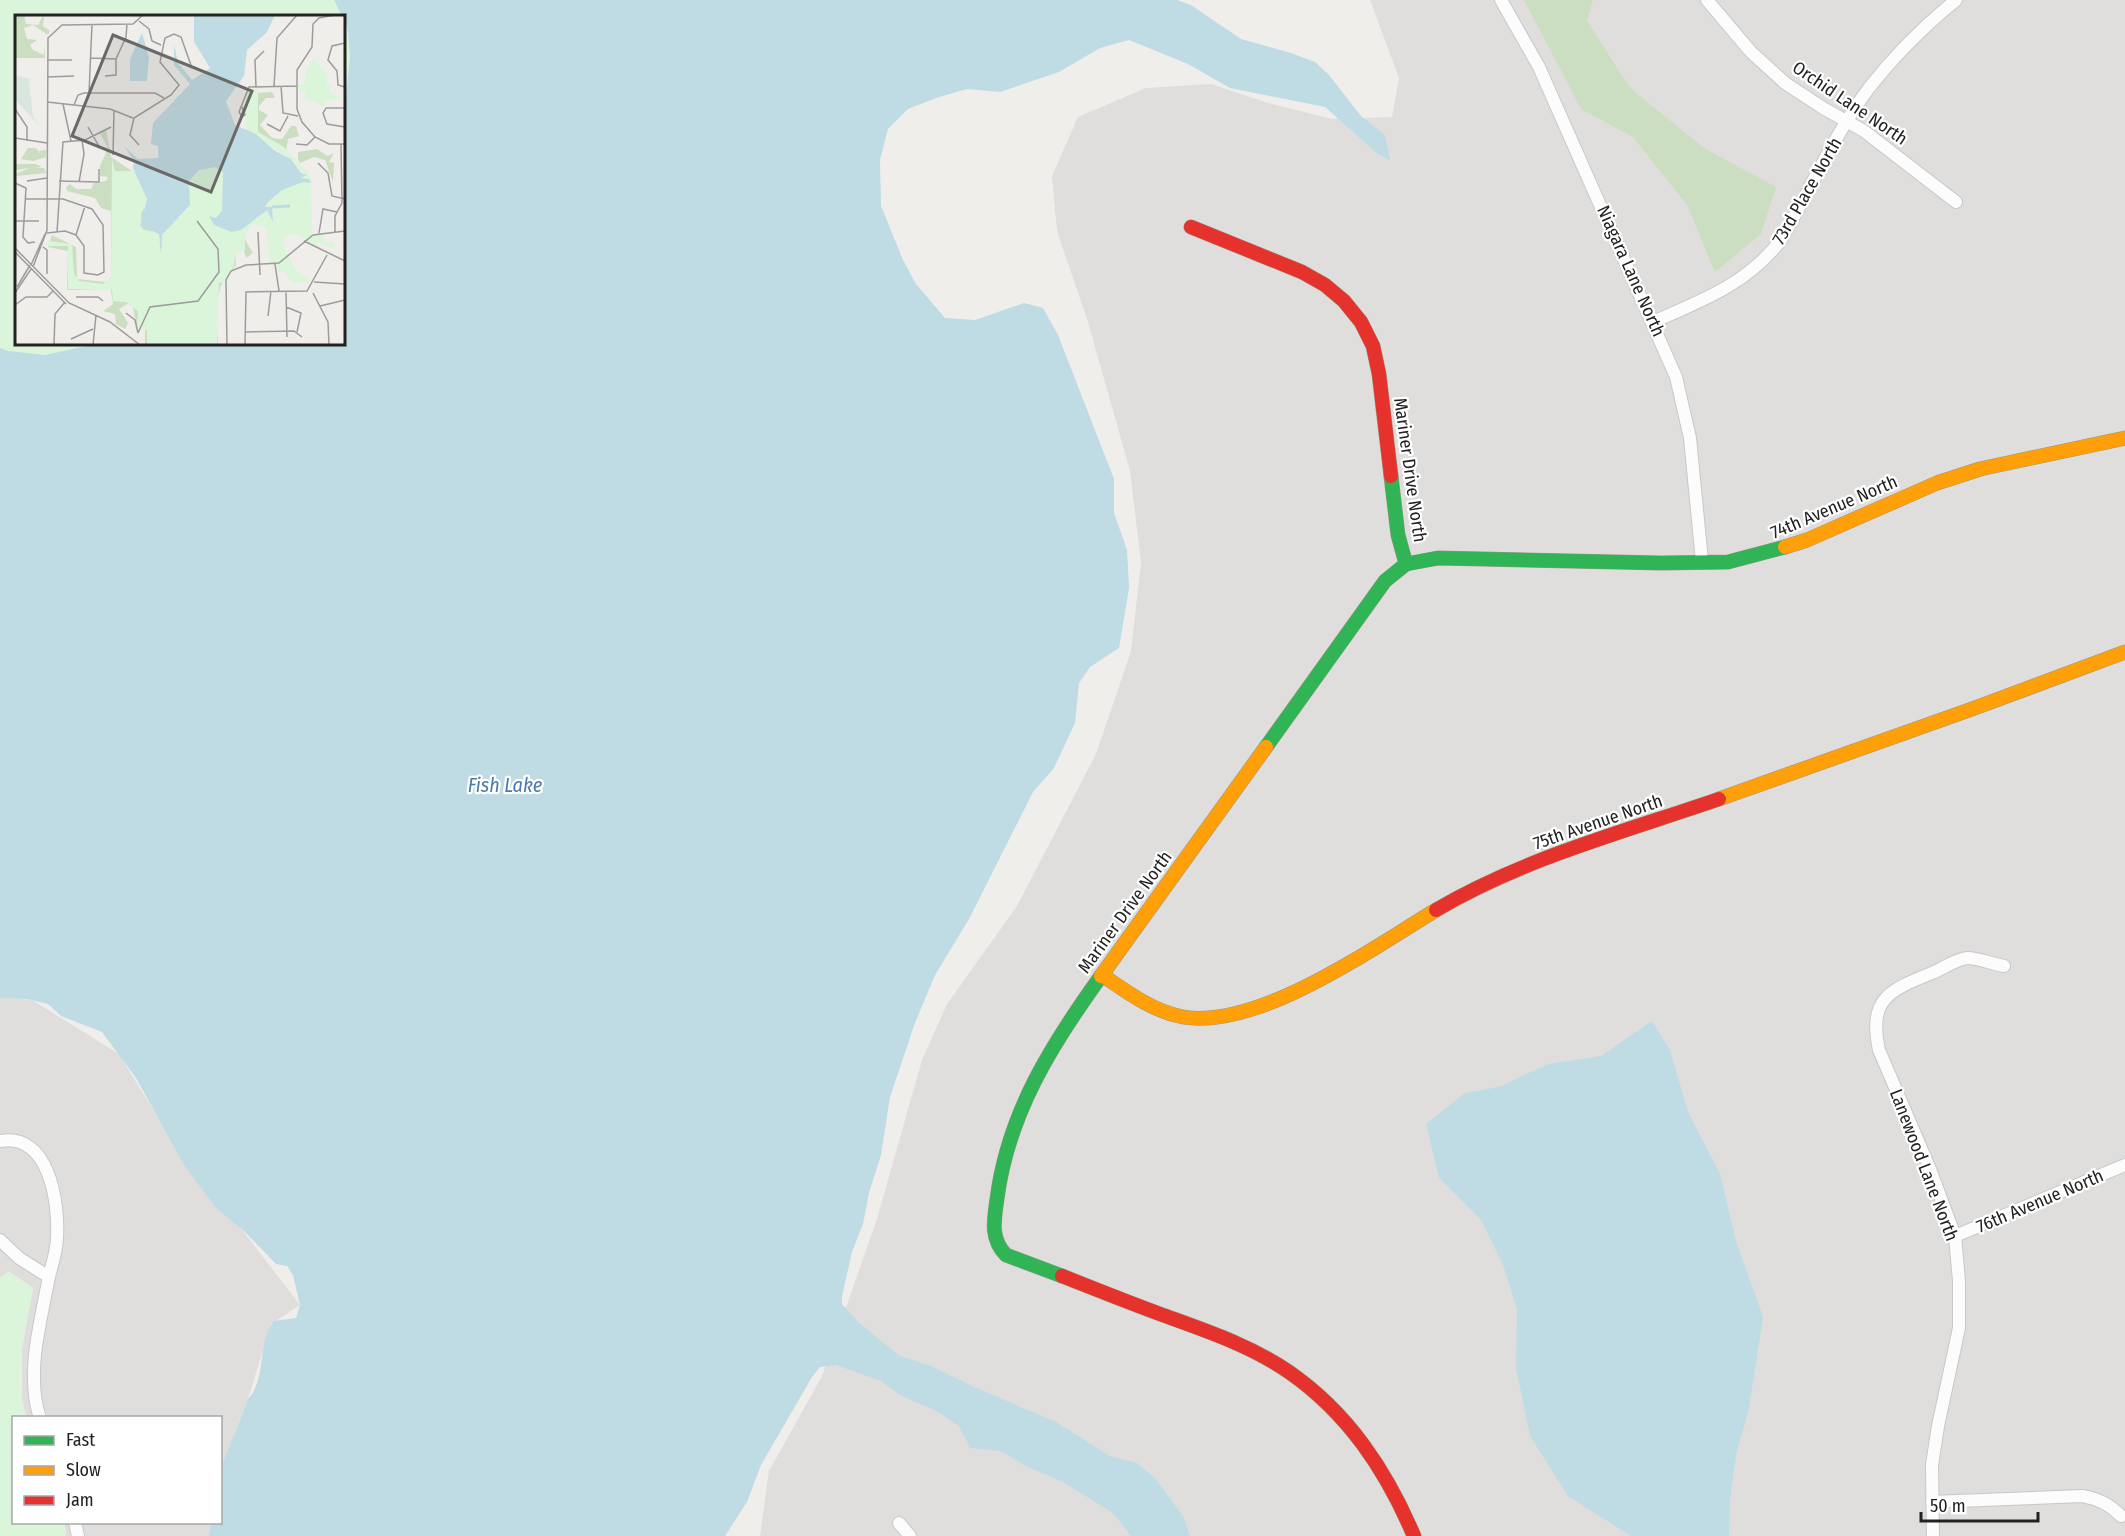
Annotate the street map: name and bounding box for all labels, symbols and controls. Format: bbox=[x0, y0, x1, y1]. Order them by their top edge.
inset map bbox=[15, 15, 345, 345]
street label: Orchid Lane North bbox=[1788, 56, 1912, 150]
street label: 73rd Place North bbox=[1767, 133, 1847, 249]
street label: Niagara Lane North bbox=[1592, 202, 1670, 340]
street label: Mariner Drive North bbox=[1389, 396, 1431, 544]
street label: 74th Avenue North bbox=[1767, 470, 1901, 544]
water label: Fish Lake bbox=[468, 773, 543, 797]
street label: 75th Avenue North bbox=[1531, 790, 1665, 854]
street label: Mariner Drive North bbox=[1073, 847, 1177, 977]
street label: Lanewood Lane North bbox=[1885, 1086, 1963, 1244]
street label: 76th Avenue North bbox=[1973, 1164, 2107, 1238]
legend bbox=[12, 1416, 222, 1524]
text: Fast bbox=[66, 1429, 95, 1451]
text: Slow bbox=[66, 1459, 101, 1481]
scale bar bbox=[1921, 1485, 2038, 1523]
text: Jam bbox=[66, 1489, 94, 1511]
text: 50 m bbox=[1930, 1495, 1966, 1517]

